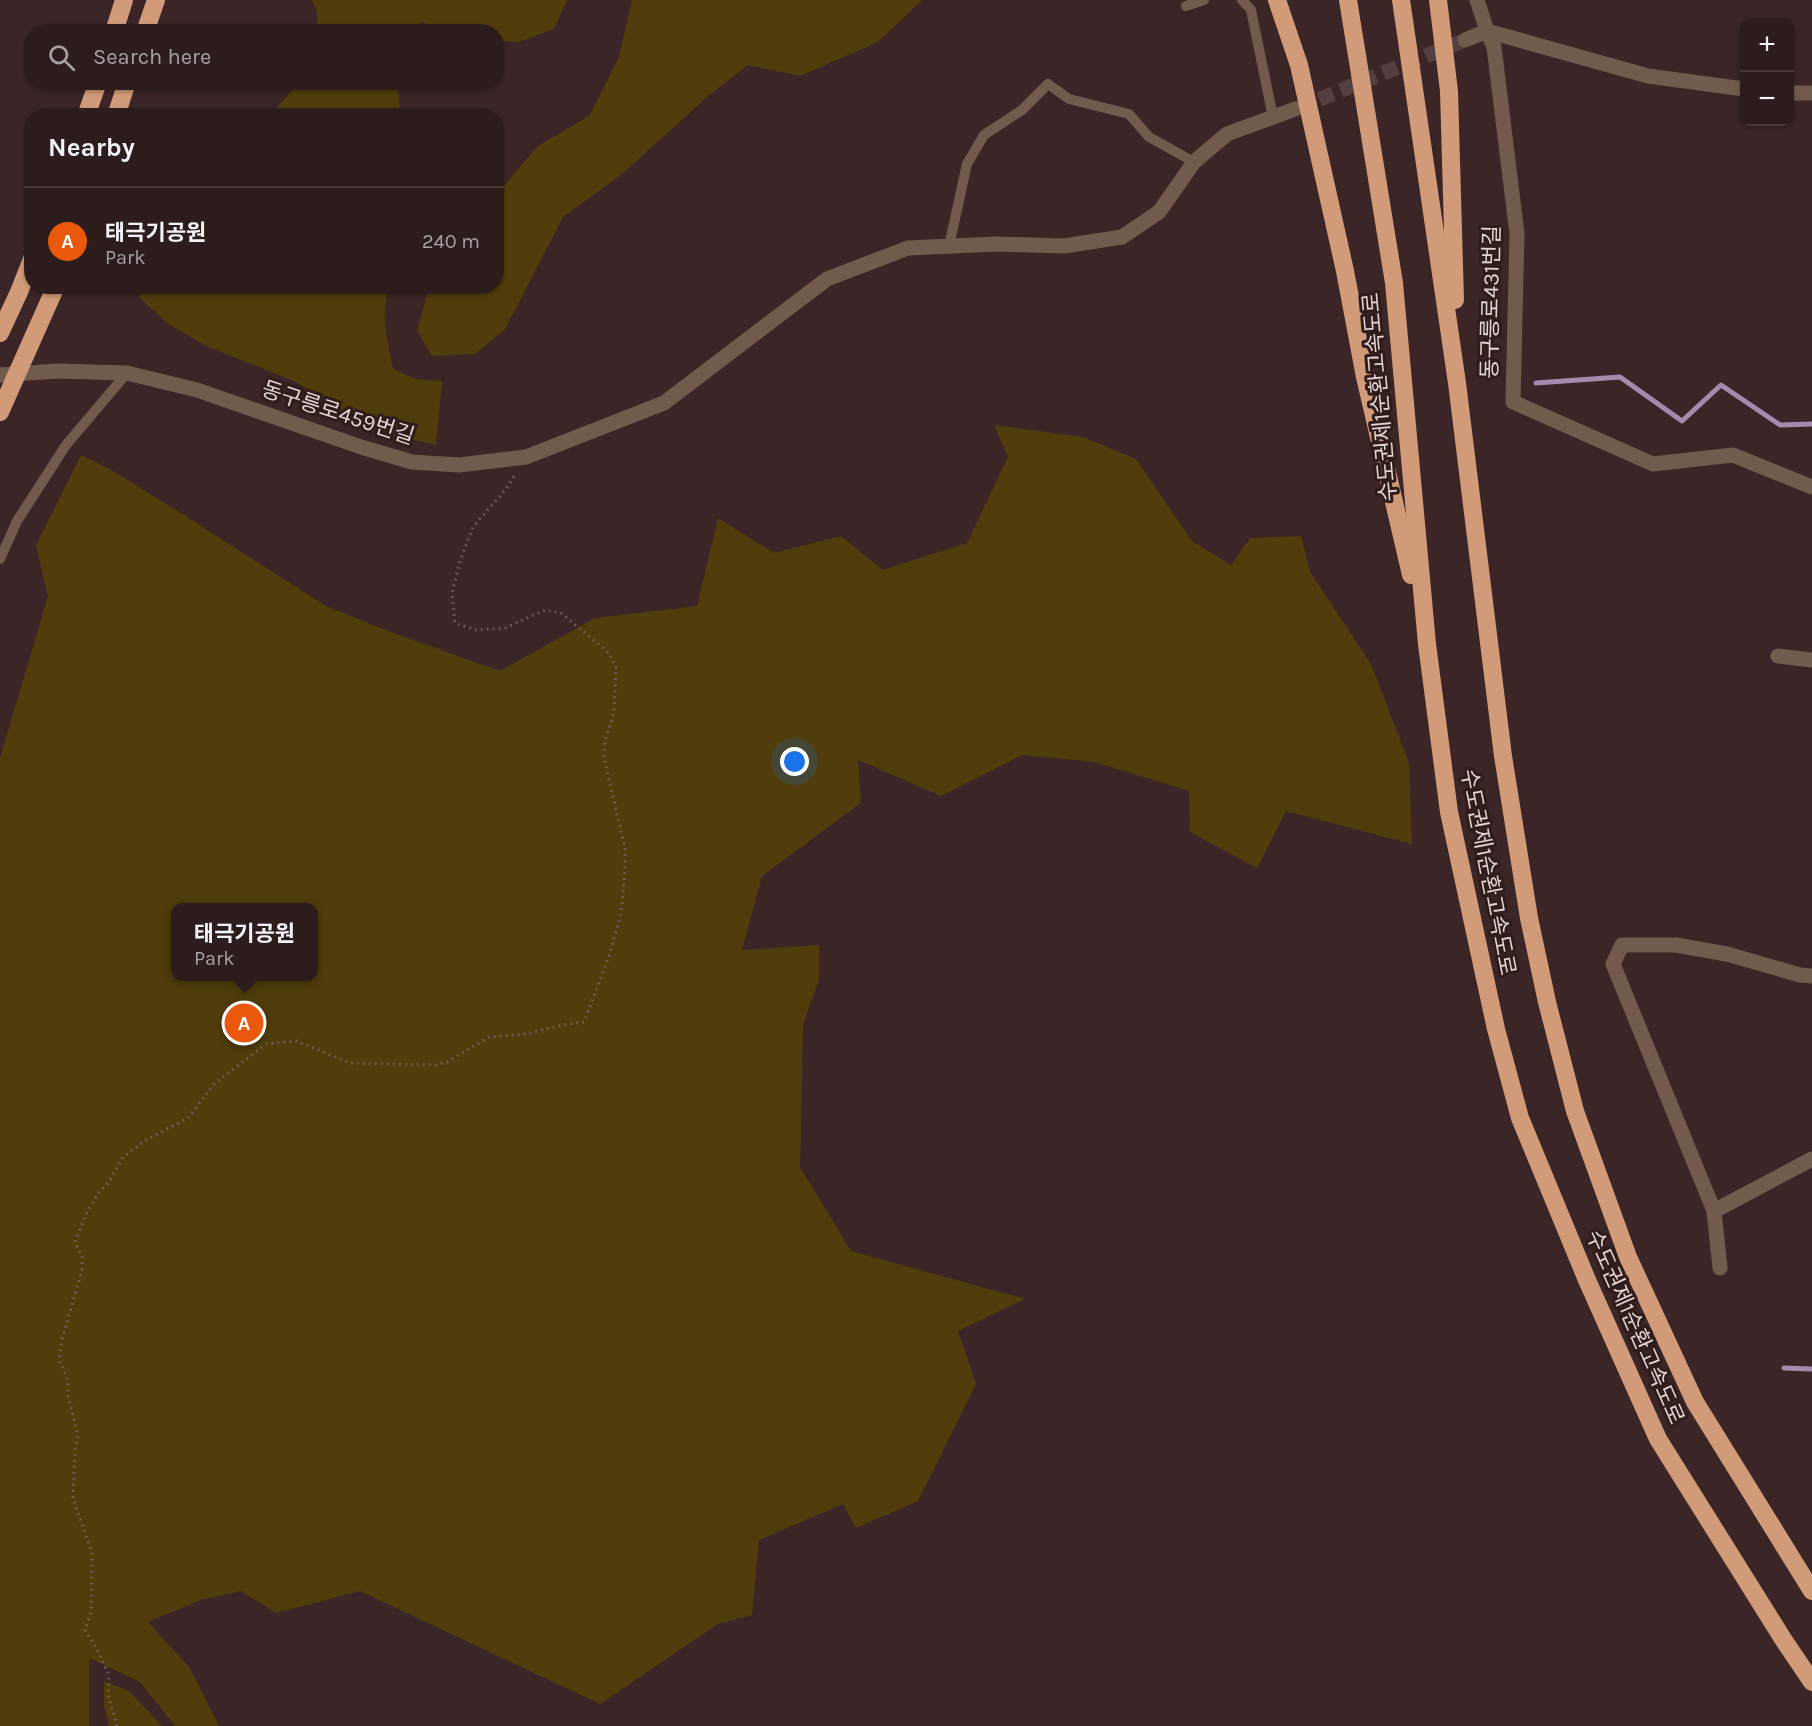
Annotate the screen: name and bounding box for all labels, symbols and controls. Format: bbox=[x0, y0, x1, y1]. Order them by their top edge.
map controls bbox=[1740, 18, 1794, 126]
button: + bbox=[1740, 18, 1794, 72]
search box bbox=[24, 24, 504, 90]
icon: search bbox=[45, 41, 78, 74]
text: Search here bbox=[93, 44, 211, 70]
button: − bbox=[1740, 72, 1794, 126]
text: Nearby bbox=[48, 132, 135, 163]
text: 태극기공원 bbox=[105, 220, 206, 246]
street label: 동구릉로431번길 bbox=[1477, 225, 1505, 379]
text: A bbox=[61, 230, 74, 253]
text: 240 m bbox=[422, 230, 480, 253]
text: Park bbox=[105, 246, 146, 269]
street label: 수도권제1순환고속도로 bbox=[1358, 291, 1402, 503]
street label: 동구릉로459번길 bbox=[258, 376, 418, 450]
your location bbox=[780, 747, 809, 776]
street label: 수도권제1순환고속도로 bbox=[1455, 767, 1521, 977]
popup bbox=[171, 903, 318, 981]
text: 태극기공원 bbox=[194, 921, 295, 947]
text: Park bbox=[194, 947, 234, 970]
pin: A bbox=[224, 1000, 264, 1046]
street label: 수도권제1순환고속도로 bbox=[1580, 1226, 1690, 1428]

